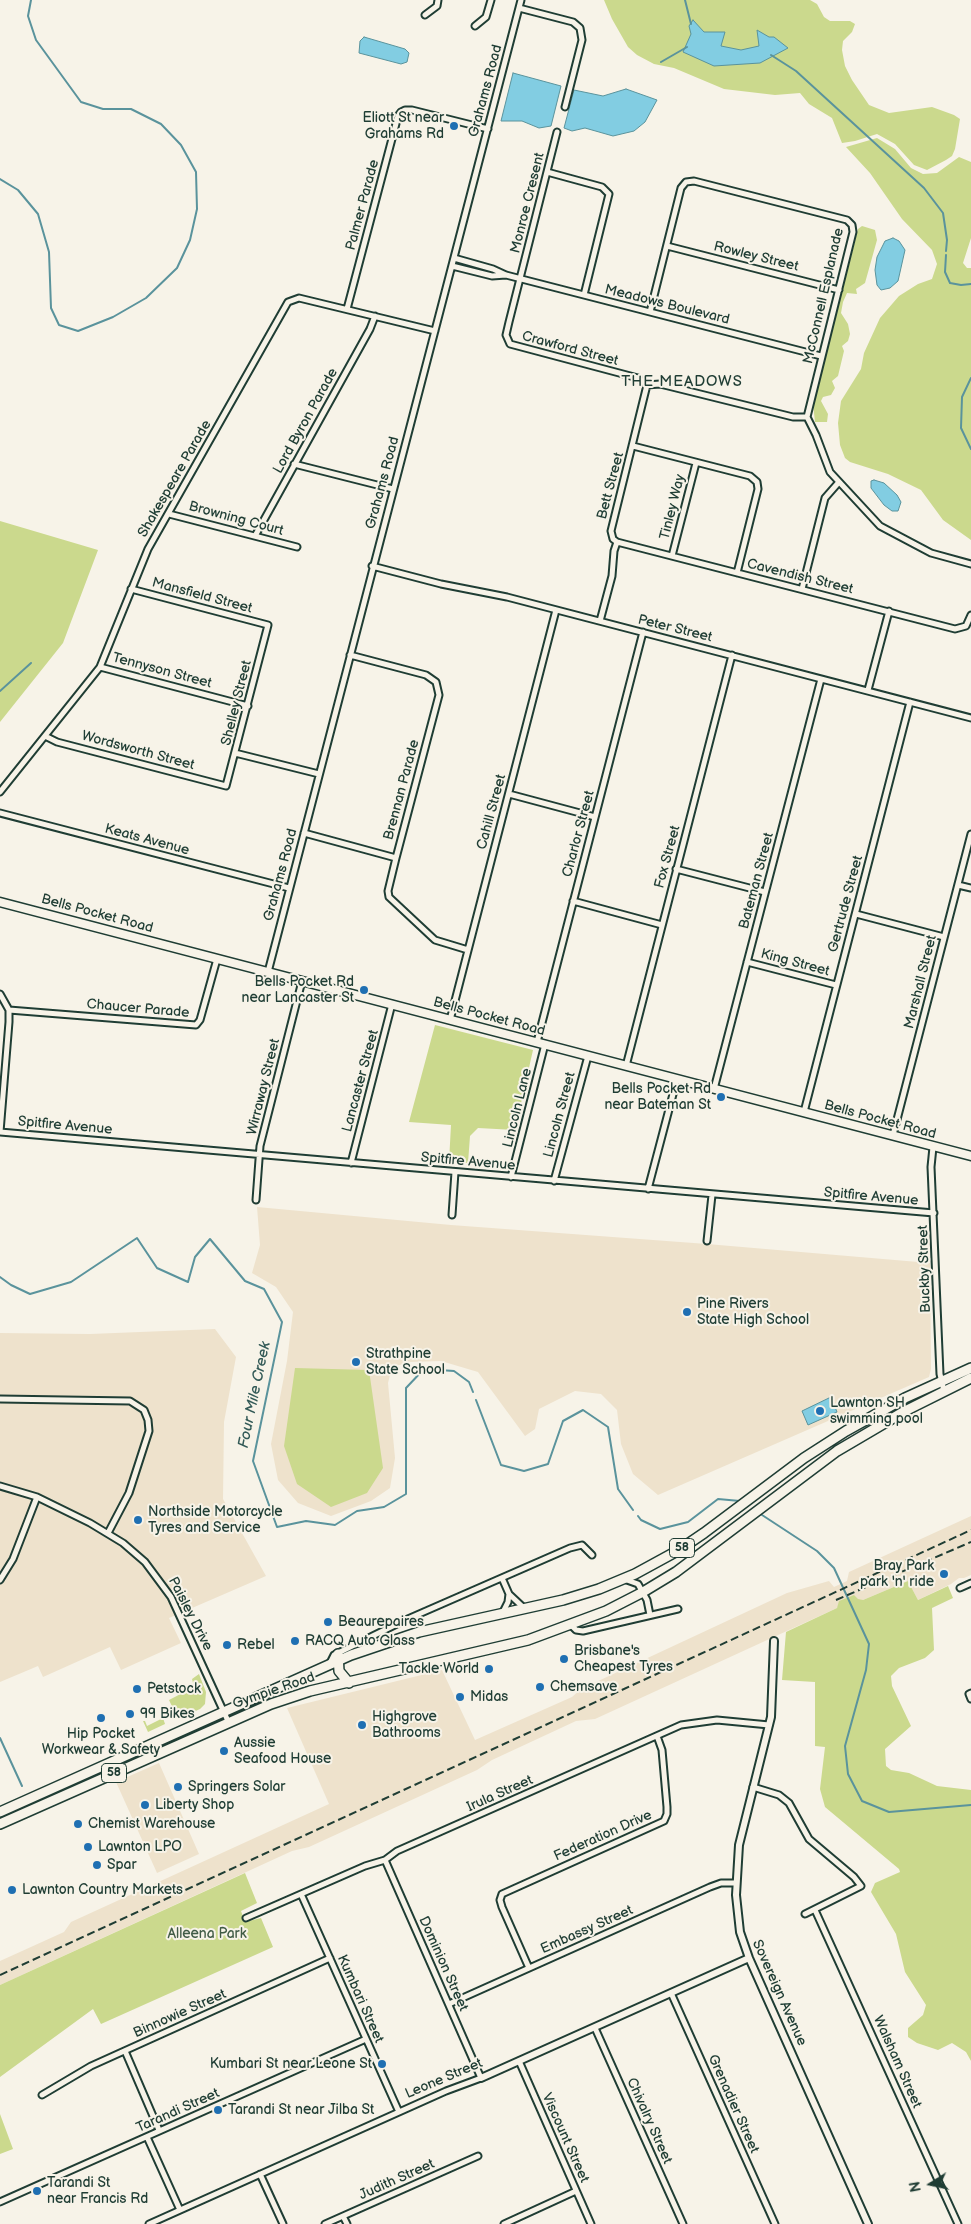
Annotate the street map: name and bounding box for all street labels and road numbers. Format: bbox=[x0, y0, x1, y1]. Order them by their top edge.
street label: Grahams Road bbox=[466, 43, 506, 139]
street label: Monroe Cresent bbox=[507, 151, 549, 255]
street label: Palmer Parade bbox=[343, 158, 383, 252]
street label: McConnell Esplanade bbox=[800, 226, 848, 366]
street label: Rowley Street bbox=[712, 238, 800, 276]
street label: Meadows Boulevard bbox=[603, 281, 731, 329]
street label: Crawford Street bbox=[520, 328, 620, 370]
street label: Lord Byron Parade bbox=[270, 365, 342, 477]
street label: Shakespeare Parade bbox=[135, 417, 215, 541]
street label: Grahams Road bbox=[363, 435, 403, 531]
street label: Bett Street bbox=[594, 451, 628, 521]
street label: Tinley Way bbox=[657, 473, 689, 541]
street label: Browning Court bbox=[187, 498, 285, 540]
street label: Cavendish Street bbox=[745, 556, 855, 598]
street label: Mansfield Street bbox=[150, 575, 254, 617]
street label: Peter Street bbox=[636, 612, 714, 646]
street label: Tennyson Street bbox=[110, 650, 214, 692]
street label: Shelley Street bbox=[218, 659, 256, 747]
street label: Wordsworth Street bbox=[80, 728, 196, 774]
street label: Brennan Parade bbox=[381, 738, 423, 842]
street label: Cahill Street bbox=[474, 772, 510, 852]
street label: Charlor Street bbox=[559, 789, 599, 879]
street label: Keats Avenue bbox=[103, 821, 191, 859]
street label: Fox Street bbox=[652, 824, 684, 890]
street label: Grahams Road bbox=[261, 827, 301, 923]
street label: Bateman Street bbox=[736, 831, 778, 931]
street label: Gertrude Street bbox=[825, 854, 867, 954]
street label: Bells Pocket Road bbox=[39, 891, 155, 937]
street label: Marshall Street bbox=[901, 933, 941, 1031]
street label: King Street bbox=[759, 946, 831, 980]
street label: Bells Pocket Road bbox=[431, 994, 547, 1040]
street label: Chaucer Parade bbox=[86, 996, 190, 1022]
street label: Lancaster Street bbox=[339, 1028, 383, 1134]
street label: Wirraway Street bbox=[244, 1037, 284, 1137]
street label: Lincoln Lane bbox=[500, 1067, 536, 1149]
street label: Lincoln Street bbox=[541, 1070, 579, 1160]
street label: Bells Pocket Road bbox=[822, 1097, 938, 1143]
street label: Spitfire Avenue bbox=[17, 1114, 113, 1138]
street label: Spitfire Avenue bbox=[420, 1150, 516, 1174]
street label: Spitfire Avenue bbox=[823, 1185, 919, 1209]
street label: Buckby Street bbox=[915, 1225, 935, 1313]
road number: 58 bbox=[670, 1539, 694, 1558]
street label: Paisley Drive bbox=[164, 1574, 216, 1654]
street label: Gympie Road bbox=[231, 1669, 317, 1713]
road number: 58 bbox=[102, 1764, 126, 1782]
street label: Irula Street bbox=[464, 1772, 536, 1816]
street label: Federation Drive bbox=[551, 1807, 655, 1865]
street label: Embassy Street bbox=[538, 1902, 636, 1958]
street label: Dominion Street bbox=[415, 1914, 471, 2014]
street label: Sovereign Avenue bbox=[748, 1937, 810, 2049]
street label: Kumbari Street bbox=[333, 1952, 387, 2046]
street label: Binnowie Street bbox=[131, 1986, 229, 2042]
street label: Walsham Street bbox=[869, 2013, 925, 2111]
street label: Grenadier Street bbox=[704, 2052, 762, 2156]
street label: Leone Street bbox=[403, 2055, 485, 2103]
street label: Chivalry Street bbox=[623, 2075, 675, 2167]
street label: Tarandi Street bbox=[134, 2085, 222, 2137]
street label: Viscount Street bbox=[538, 2091, 592, 2185]
street label: Judith Street bbox=[357, 2156, 437, 2204]

